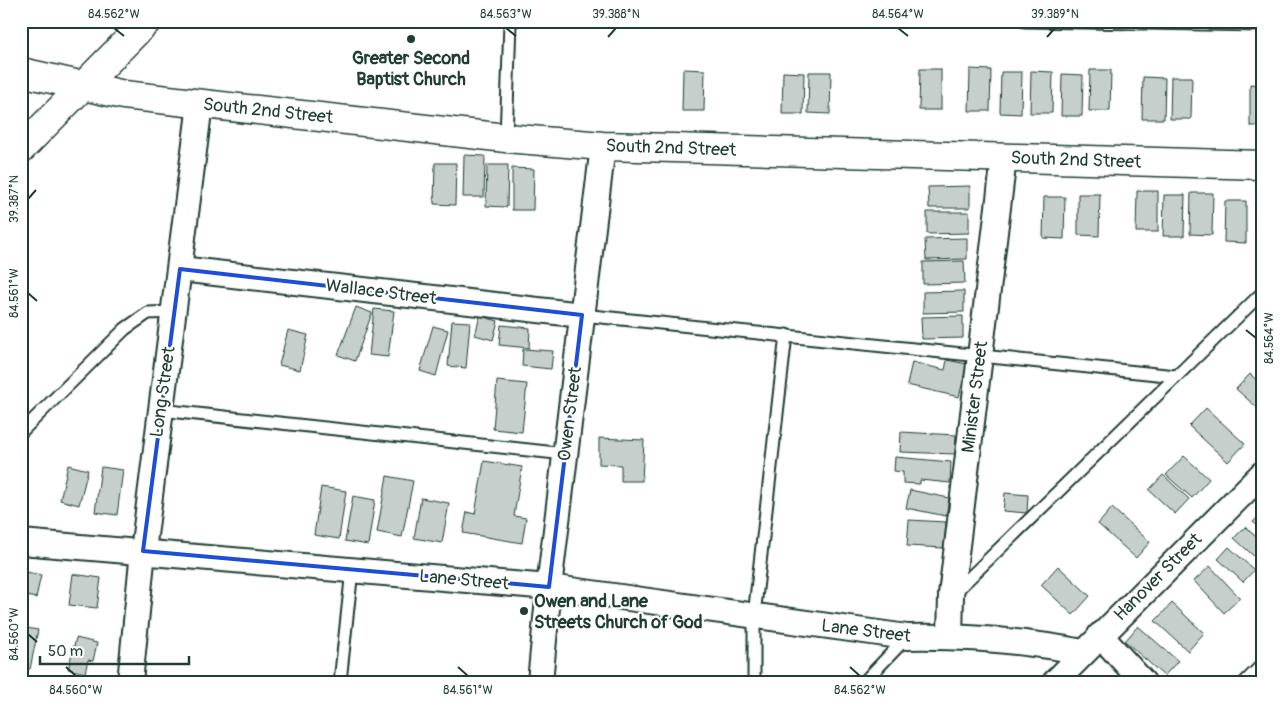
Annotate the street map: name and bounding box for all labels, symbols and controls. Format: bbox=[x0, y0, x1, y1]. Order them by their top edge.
text: 84.562°W bbox=[88, 7, 140, 22]
text: 84.563°W bbox=[480, 7, 532, 22]
text: 39.388°N bbox=[592, 7, 640, 22]
text: 84.564°W bbox=[872, 7, 924, 22]
text: 39.389°N bbox=[1031, 7, 1079, 22]
marker: Greater Second Baptist Church bbox=[405, 33, 417, 45]
place label: Greater Second Baptist Church bbox=[352, 47, 470, 91]
street label: South 2nd Street bbox=[202, 93, 335, 129]
street label: South 2nd Street bbox=[605, 134, 737, 162]
street label: South 2nd Street bbox=[1010, 146, 1142, 174]
text: 39.387°N bbox=[7, 175, 22, 223]
text: 84.561°W bbox=[7, 268, 22, 318]
street label: Wallace Street bbox=[324, 274, 438, 310]
text: 84.564°W bbox=[1262, 312, 1277, 364]
street label: Minister Street bbox=[957, 339, 993, 454]
street label: Long Street bbox=[145, 344, 181, 439]
street label: Owen Street bbox=[553, 365, 587, 463]
street label: Hanover Street bbox=[1109, 527, 1208, 626]
street label: Lane Street bbox=[418, 565, 510, 595]
place label: Owen and Lane Streets Church of God bbox=[534, 590, 703, 634]
marker: Owen and Lane Streets Church of God bbox=[518, 605, 530, 617]
text: 84.560°W bbox=[7, 608, 22, 660]
street label: Lane Street bbox=[820, 614, 913, 648]
scale bar bbox=[40, 633, 189, 665]
text: 50 m bbox=[48, 642, 83, 661]
text: 84.560°W bbox=[50, 683, 102, 698]
text: 84.561°W bbox=[443, 683, 493, 698]
text: 84.562°W bbox=[834, 683, 886, 698]

